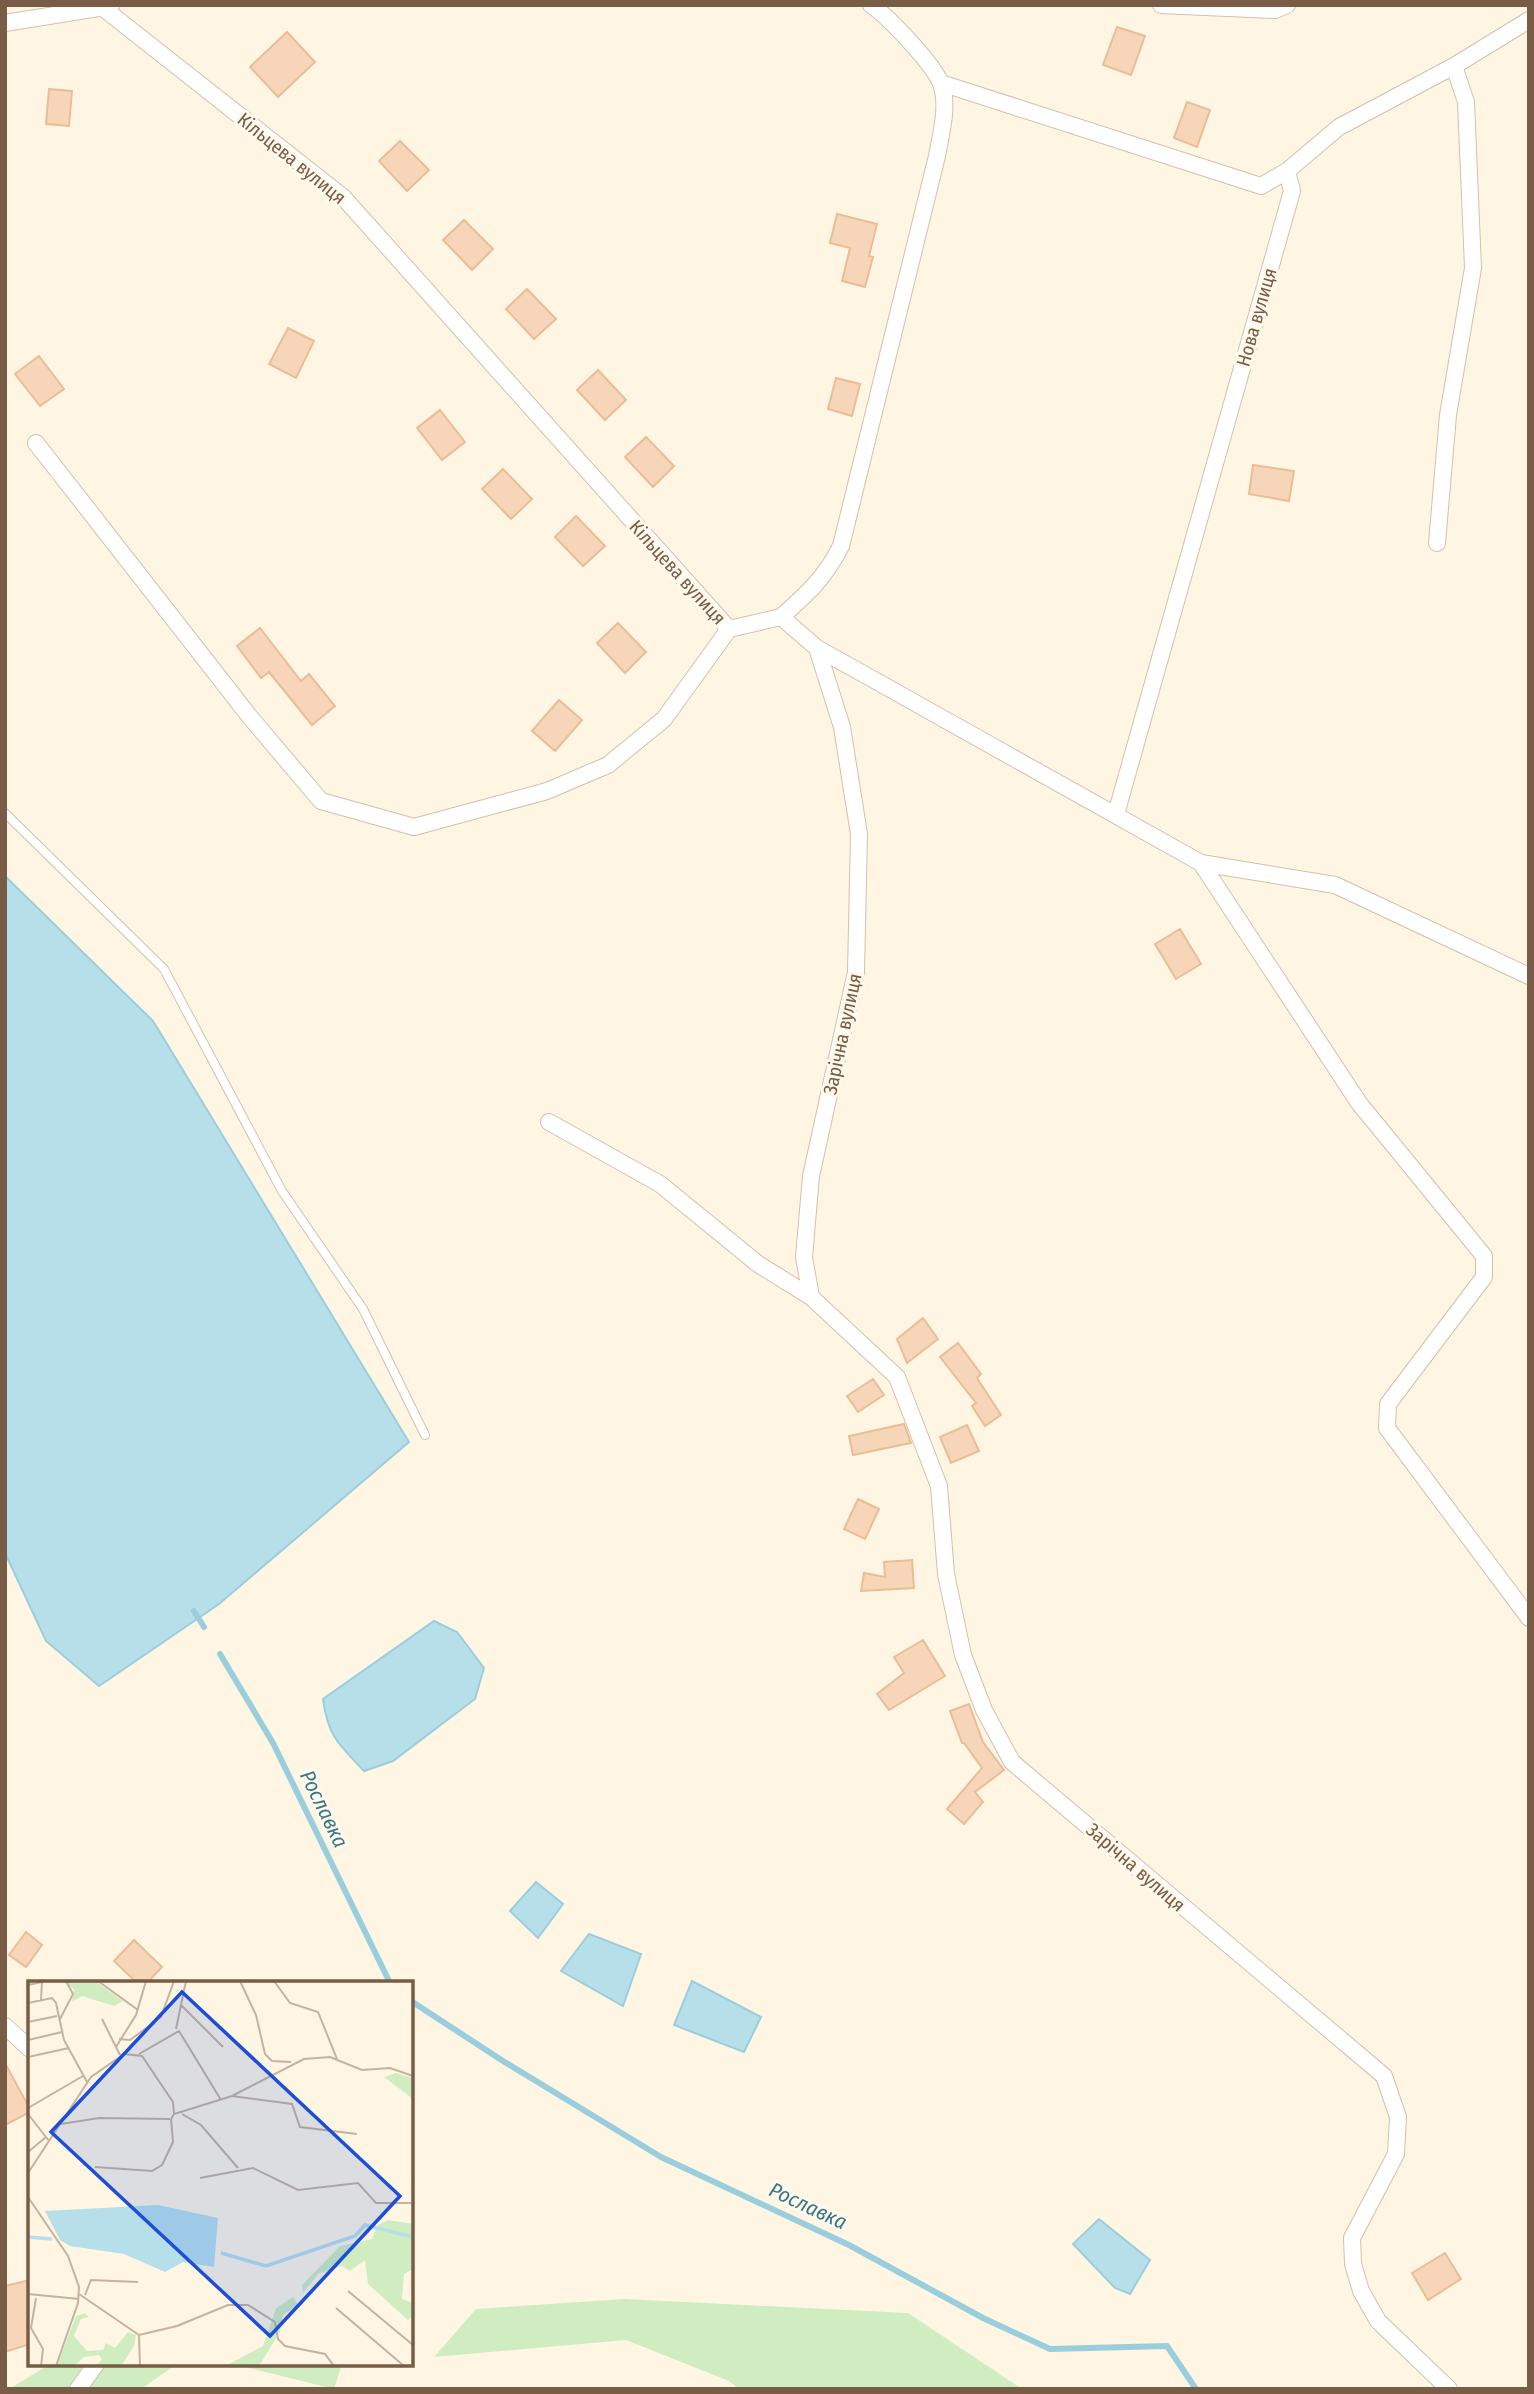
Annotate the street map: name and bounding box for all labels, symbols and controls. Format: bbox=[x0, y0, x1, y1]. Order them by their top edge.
street label: Кільцева вулиця bbox=[233, 108, 351, 209]
street label: Нова вулиця bbox=[1231, 265, 1282, 369]
street label: Кільцева вулиця bbox=[625, 515, 731, 629]
street label: Зарічна вулиця bbox=[818, 971, 867, 1097]
water label: Рославка bbox=[294, 1766, 354, 1852]
street label: Зарічна вулиця bbox=[1082, 1818, 1190, 1917]
inset map bbox=[28, 1981, 413, 2366]
water label: Рославка bbox=[765, 2177, 851, 2235]

